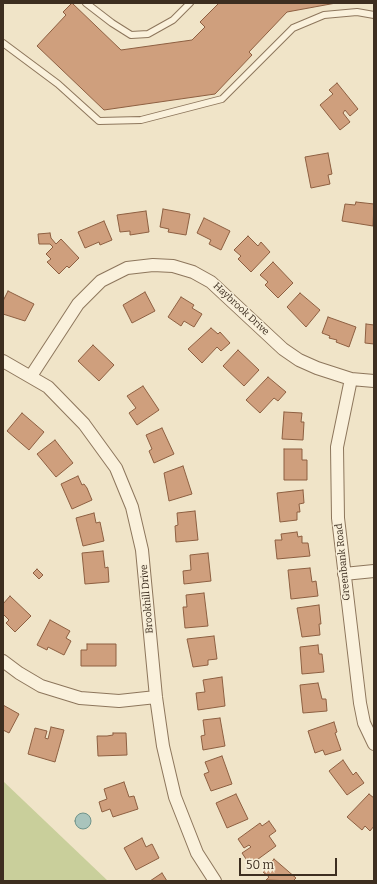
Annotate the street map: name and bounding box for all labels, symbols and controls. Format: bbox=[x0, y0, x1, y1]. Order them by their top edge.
street label: Haybrook Drive bbox=[211, 280, 271, 338]
street label: Greenbank Road bbox=[333, 523, 353, 601]
street label: Brookhill Drive bbox=[138, 564, 156, 634]
scale bar bbox=[241, 850, 339, 876]
text: 50 m bbox=[246, 858, 274, 872]

